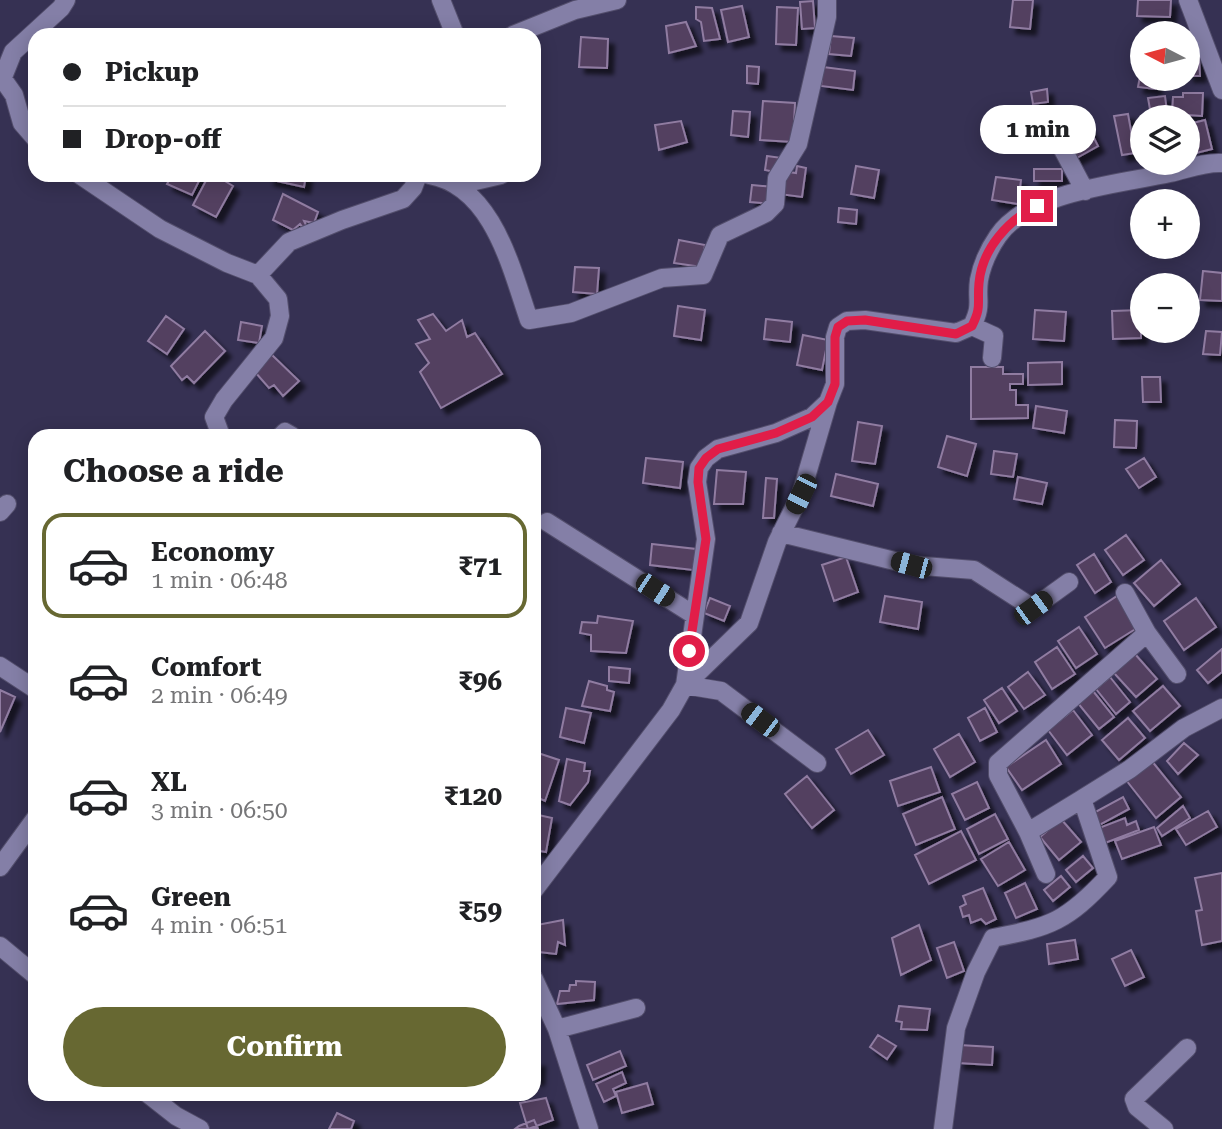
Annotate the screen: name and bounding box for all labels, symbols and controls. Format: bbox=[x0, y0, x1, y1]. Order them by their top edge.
north arrow bbox=[1130, 21, 1200, 91]
map controls bbox=[1130, 21, 1200, 343]
text: Pickup bbox=[105, 57, 199, 87]
callout: 1 min bbox=[979, 104, 1095, 154]
button: layers bbox=[1130, 105, 1200, 175]
text: 1 min bbox=[1006, 116, 1070, 143]
text: Drop-off bbox=[105, 124, 221, 154]
button: + bbox=[1130, 189, 1200, 259]
route end bbox=[1021, 190, 1053, 222]
button: − bbox=[1130, 273, 1200, 343]
text: Choose a ride bbox=[63, 452, 284, 490]
car bbox=[783, 471, 820, 517]
icon: car bbox=[67, 534, 130, 597]
text: Economy bbox=[151, 537, 274, 567]
car bbox=[888, 549, 935, 581]
text: ₹71 bbox=[458, 551, 502, 581]
text: 1 min · 06:48 bbox=[151, 567, 288, 594]
car bbox=[632, 570, 679, 610]
car bbox=[1010, 587, 1057, 629]
route start bbox=[673, 635, 705, 667]
icon: car bbox=[67, 649, 130, 712]
text: Comfort bbox=[151, 652, 261, 682]
text: ₹96 bbox=[458, 666, 502, 696]
text: 2 min · 06:49 bbox=[151, 682, 288, 709]
car bbox=[737, 699, 784, 741]
icon: car bbox=[67, 764, 130, 827]
text: XL bbox=[151, 767, 187, 797]
text: ₹120 bbox=[444, 781, 502, 811]
text: 3 min · 06:50 bbox=[151, 797, 288, 824]
icon: car bbox=[67, 879, 130, 942]
text: Green bbox=[151, 882, 231, 912]
text: ₹59 bbox=[458, 896, 502, 926]
text: 4 min · 06:51 bbox=[151, 912, 288, 939]
button: Confirm bbox=[63, 1007, 506, 1087]

